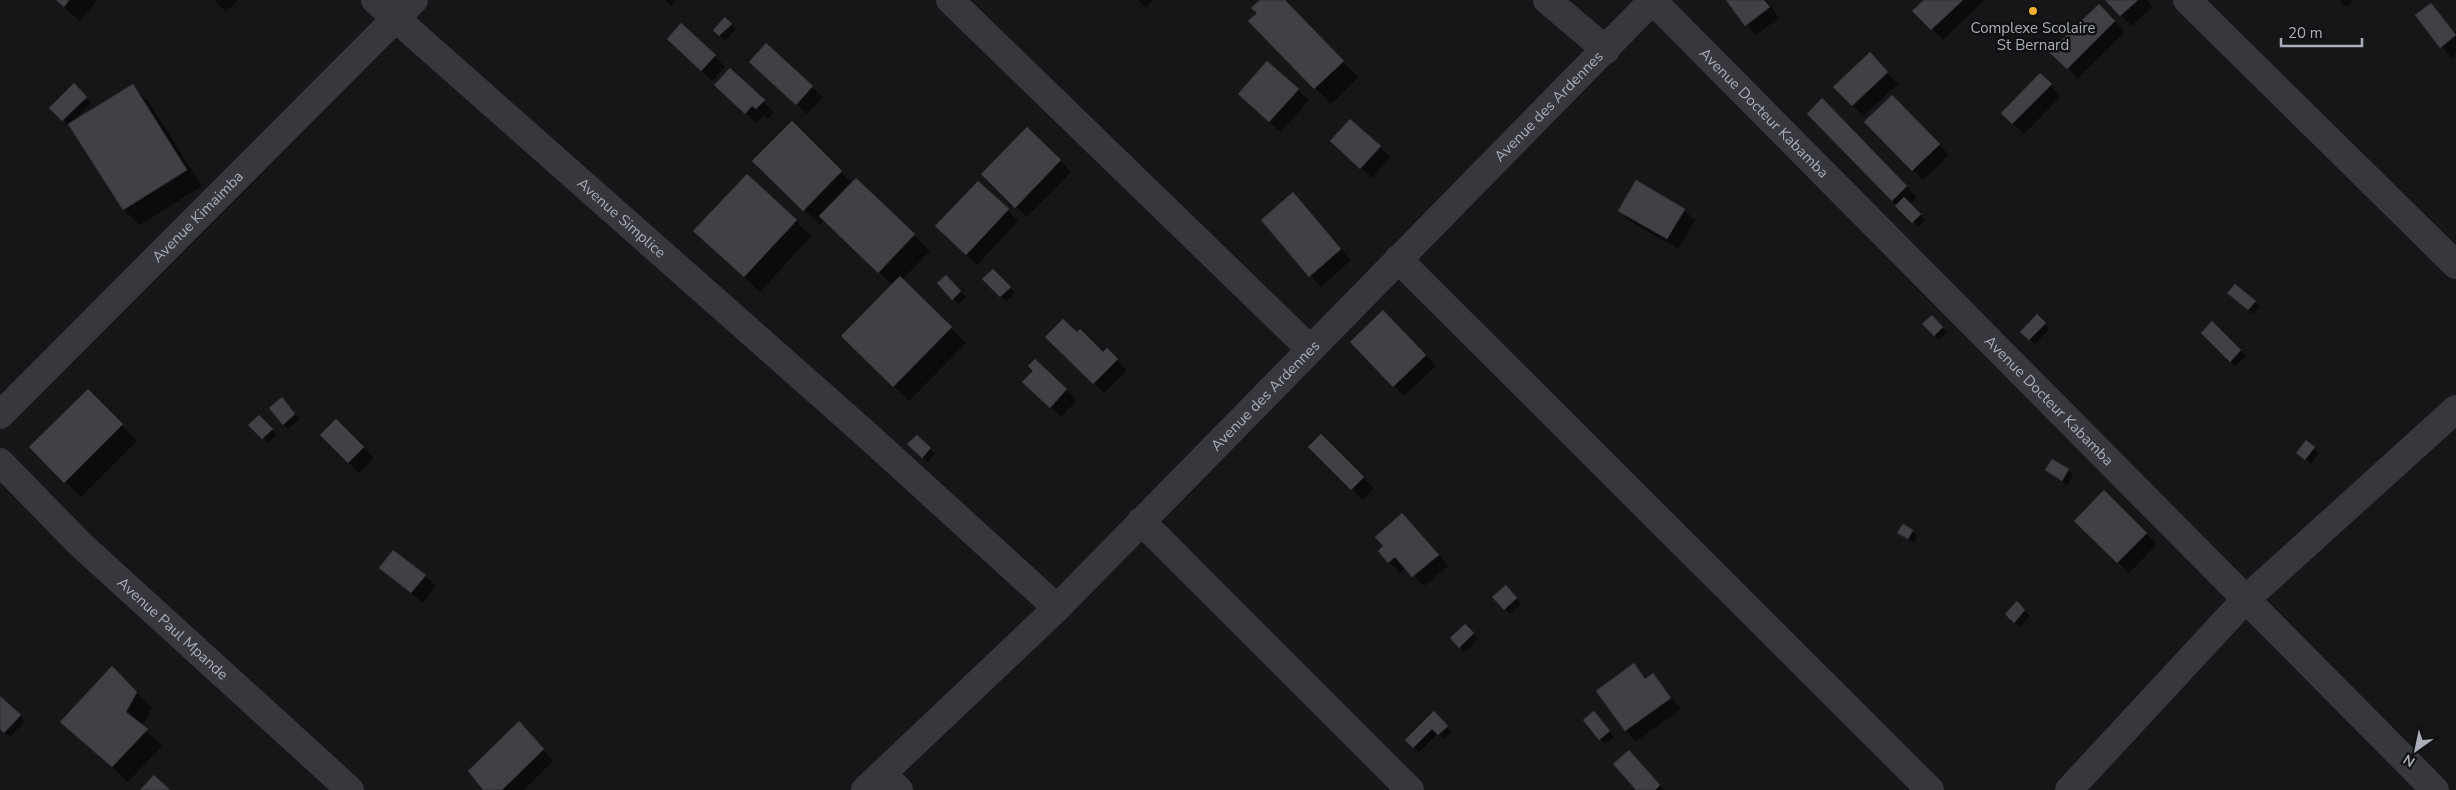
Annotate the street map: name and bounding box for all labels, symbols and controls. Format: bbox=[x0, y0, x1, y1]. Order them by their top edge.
marker: Complexe Scolaire St Bernard bbox=[2027, 5, 2039, 17]
scale bar bbox=[2281, 15, 2362, 47]
place label: Complexe Scolaire St Bernard bbox=[1971, 18, 2095, 55]
text: 20 m bbox=[2288, 23, 2323, 43]
street label: Avenue Docteur Kabamba bbox=[1695, 43, 1833, 182]
street label: Avenue des Ardennes bbox=[1490, 47, 1608, 166]
street label: Avenue Kimaimba bbox=[148, 167, 248, 267]
street label: Avenue Simplice bbox=[573, 173, 670, 263]
street label: Avenue Docteur Kabamba bbox=[1980, 331, 2118, 470]
street label: Avenue des Ardennes bbox=[1206, 336, 1324, 456]
street label: Avenue Paul Mpande bbox=[113, 573, 233, 684]
north arrow bbox=[2391, 725, 2441, 775]
text: N bbox=[2400, 750, 2419, 771]

